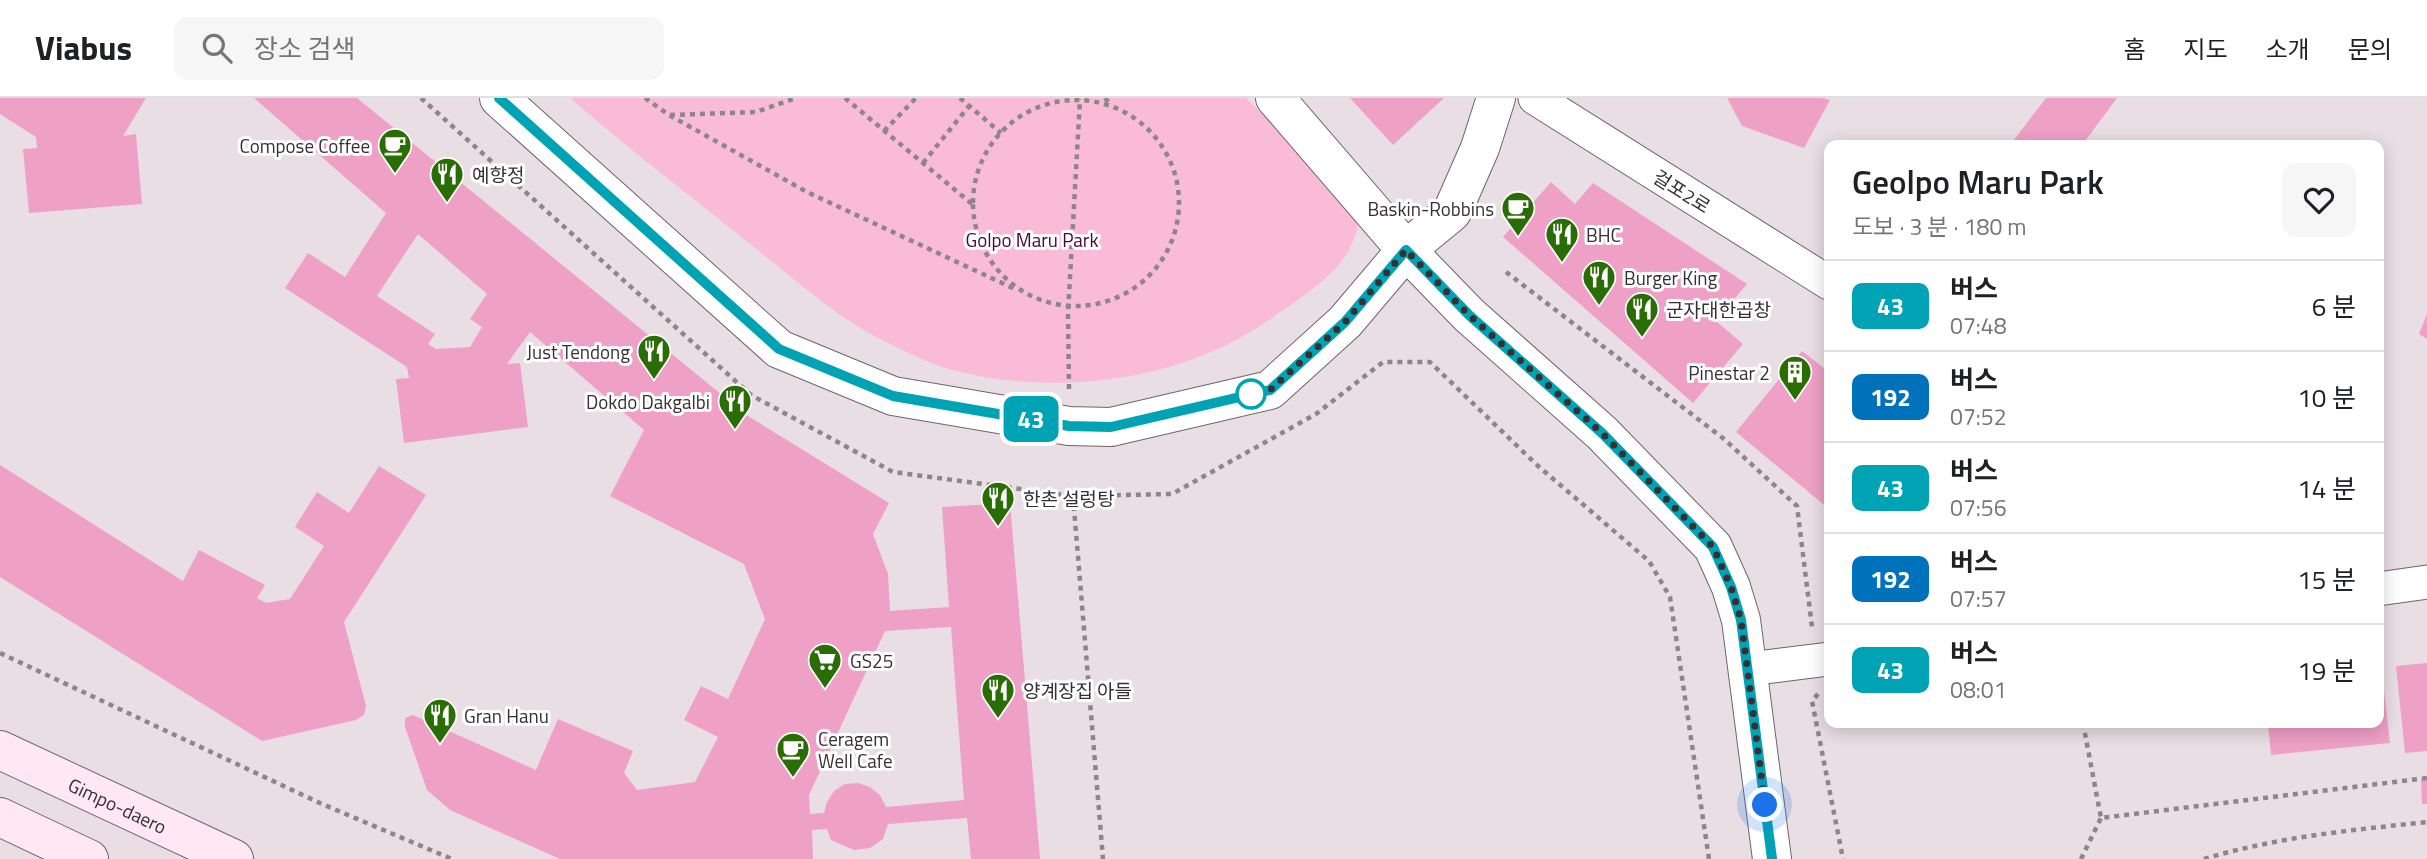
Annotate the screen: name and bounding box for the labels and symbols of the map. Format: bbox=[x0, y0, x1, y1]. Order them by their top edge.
cafe icon: Compose Coffee bbox=[376, 126, 414, 175]
place label: Compose Coffee bbox=[240, 131, 370, 160]
restaurant icon: 예향정 bbox=[428, 155, 466, 204]
place label: 예향정 bbox=[472, 160, 524, 189]
street label: 걸포2로 bbox=[1648, 162, 1716, 220]
cafe icon: Baskin-Robbins bbox=[1499, 189, 1537, 238]
place label: Baskin-Robbins bbox=[1367, 194, 1494, 223]
restaurant icon: BHC bbox=[1543, 215, 1581, 264]
place label: BHC bbox=[1586, 220, 1621, 249]
park label: Golpo Maru Park bbox=[965, 225, 1099, 254]
restaurant icon: Burger King bbox=[1580, 258, 1618, 307]
place label: Burger King bbox=[1624, 263, 1718, 292]
restaurant icon: 군자대한곱창 bbox=[1623, 290, 1661, 339]
place label: 군자대한곱창 bbox=[1666, 295, 1771, 324]
restaurant icon: Just Tendong bbox=[635, 332, 673, 381]
place label: Just Tendong bbox=[527, 337, 630, 366]
building icon: Pinestar 2 bbox=[1776, 353, 1814, 402]
place label: Pinestar 2 bbox=[1688, 358, 1770, 387]
unlabelled marker bbox=[1236, 379, 1266, 409]
restaurant icon: Dokdo Dakgalbi bbox=[716, 382, 754, 431]
place label: Dokdo Dakgalbi bbox=[586, 387, 710, 416]
line badge: 43 bbox=[1000, 396, 1062, 442]
restaurant icon: 한촌 설렁탕 bbox=[979, 479, 1017, 528]
place label: 한촌 설렁탕 bbox=[1023, 484, 1115, 513]
supermarket icon: GS25 bbox=[806, 641, 844, 690]
place label: GS25 bbox=[850, 646, 893, 675]
restaurant icon: 양계장집 아들 bbox=[979, 671, 1017, 720]
place label: 양계장집 아들 bbox=[1023, 676, 1132, 705]
restaurant icon: Gran Hanu bbox=[421, 696, 459, 745]
place label: Gran Hanu bbox=[464, 701, 549, 730]
place label: Ceragem Well Cafe bbox=[818, 724, 893, 775]
cafe icon: Ceragem Well Cafe bbox=[774, 730, 812, 779]
street label: Gimpo-daero bbox=[64, 769, 172, 840]
your location bbox=[1747, 787, 1782, 822]

